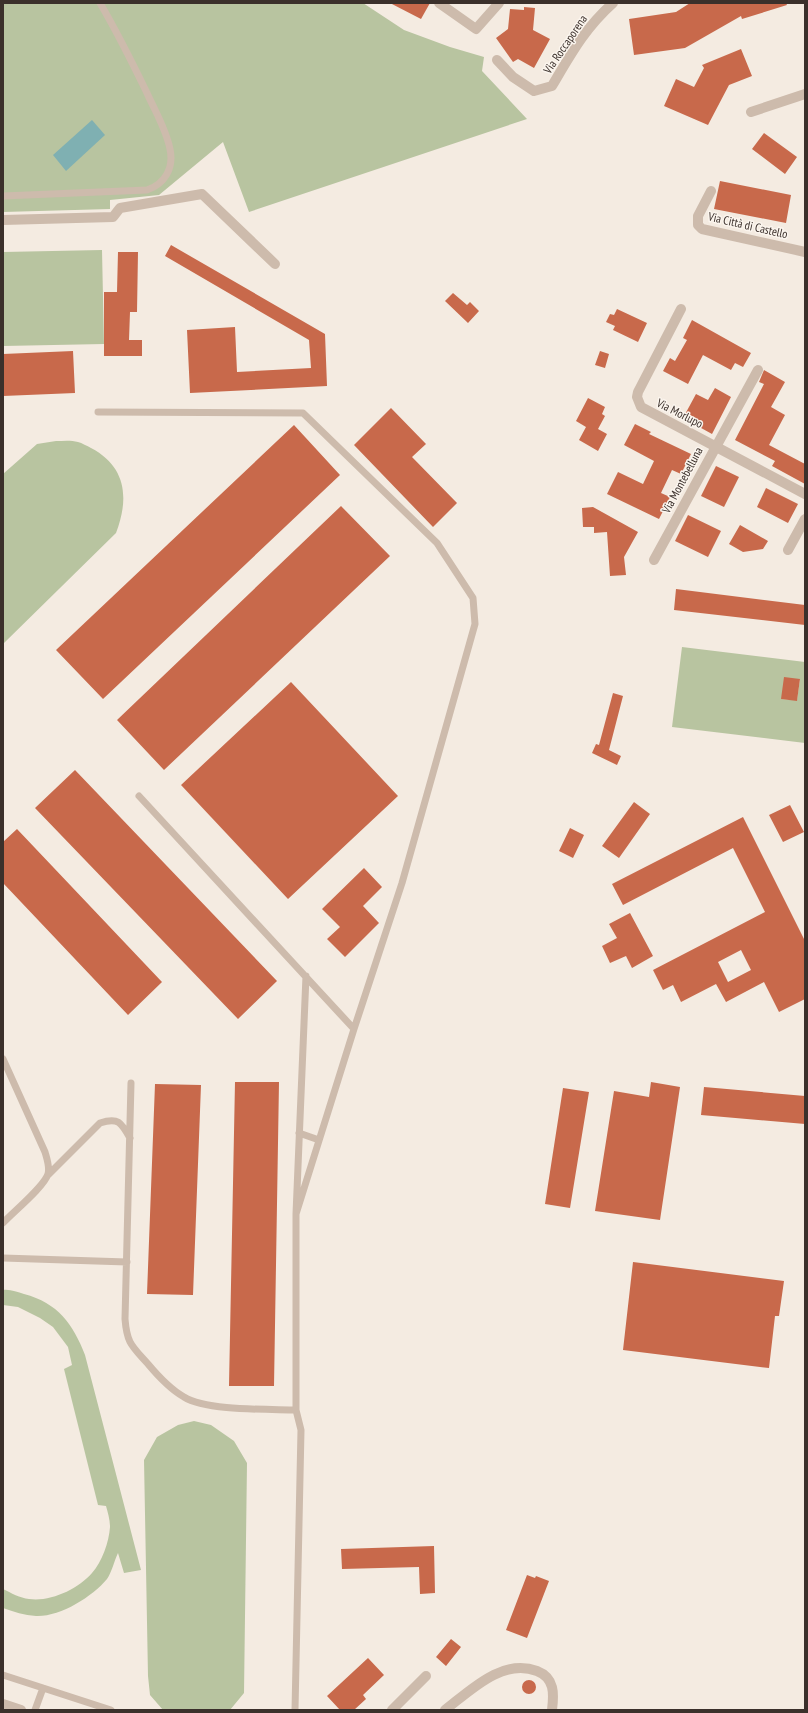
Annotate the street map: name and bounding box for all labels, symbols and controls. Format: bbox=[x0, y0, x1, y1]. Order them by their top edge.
street label: Via Roccaporena bbox=[539, 12, 590, 77]
street label: Via Città di Castello bbox=[706, 208, 789, 241]
street label: Via Morlupo bbox=[653, 395, 706, 431]
street label: Via Montebelluna bbox=[658, 444, 706, 517]

